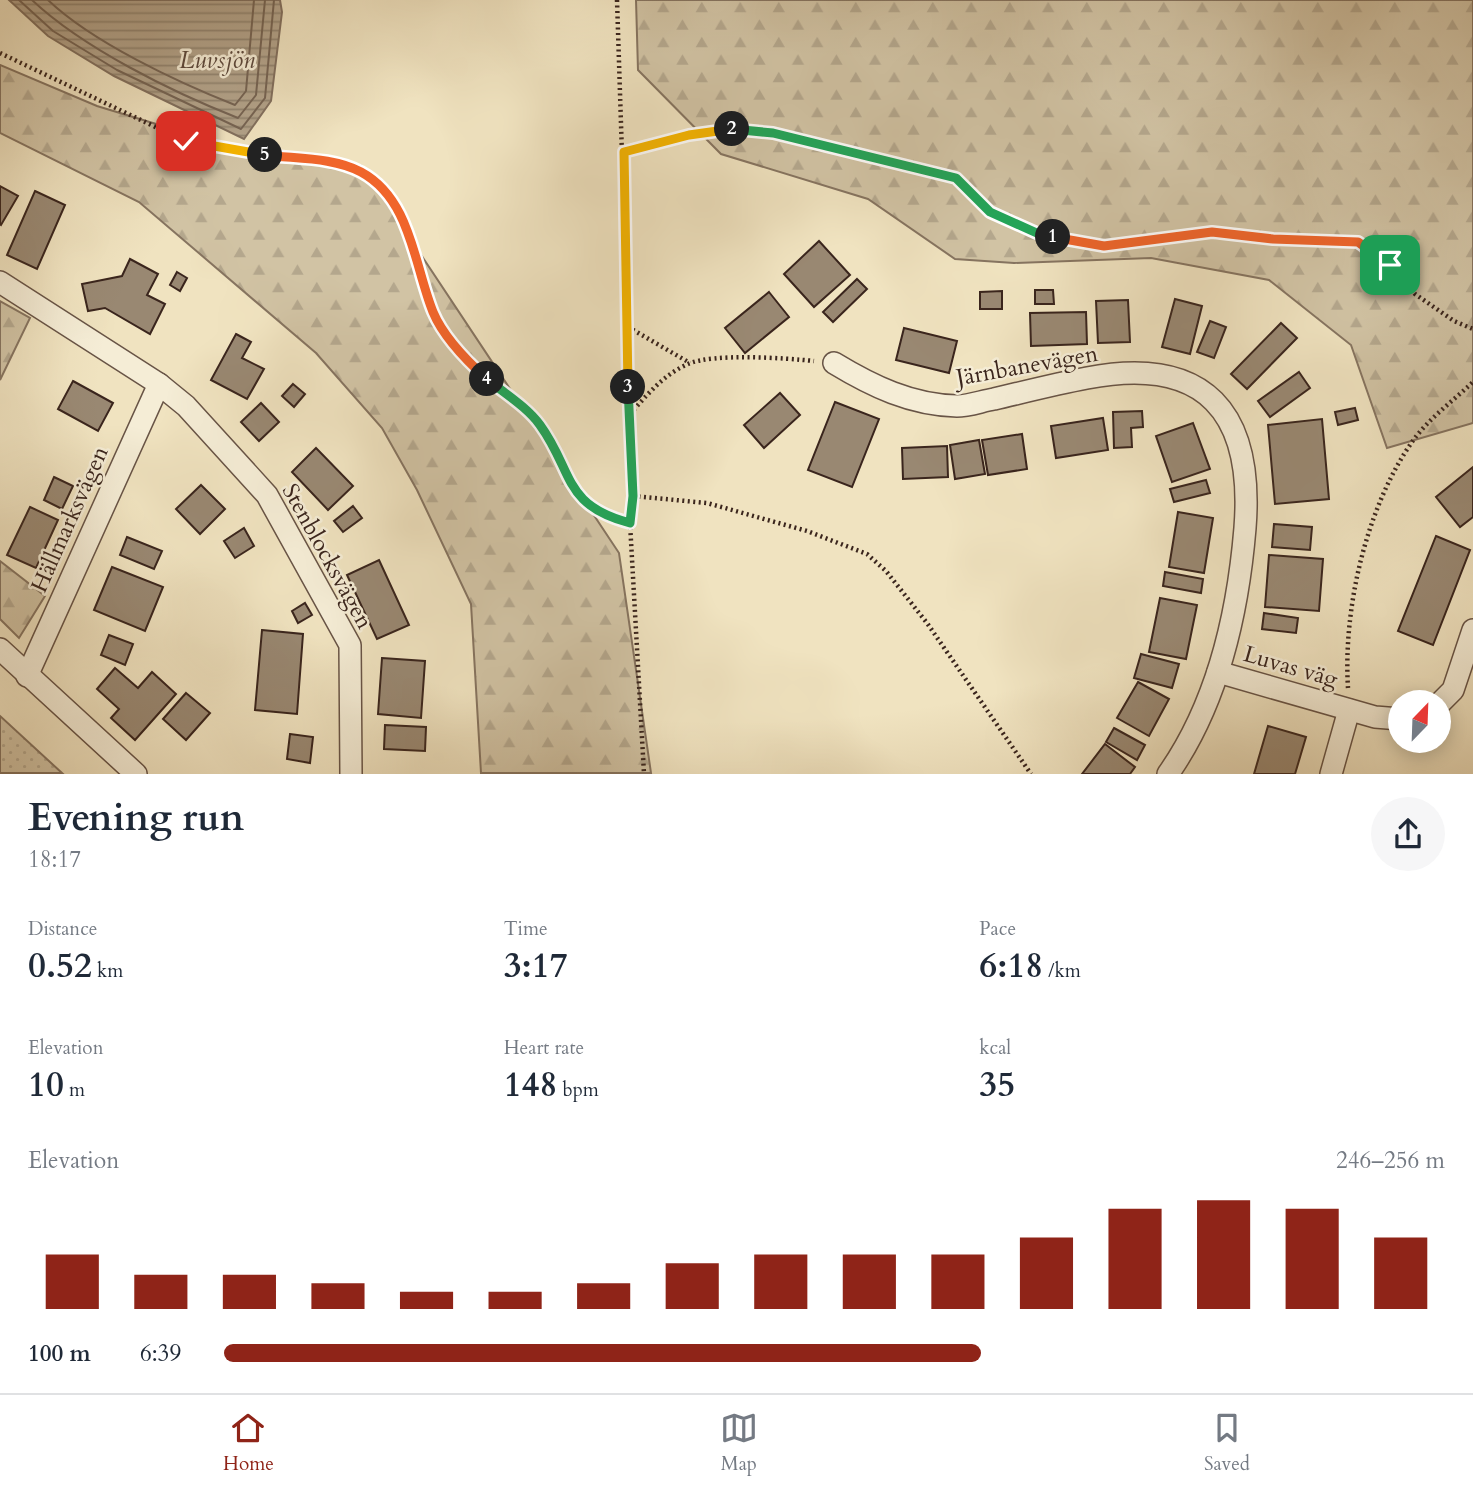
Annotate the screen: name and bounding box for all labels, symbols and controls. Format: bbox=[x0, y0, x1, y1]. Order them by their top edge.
water label: Luvsjön bbox=[179, 44, 255, 77]
pin bbox=[156, 111, 216, 171]
pin: 2 bbox=[714, 111, 750, 146]
text: 2 bbox=[727, 115, 736, 141]
icon: check bbox=[167, 122, 205, 160]
pin: 5 bbox=[247, 138, 282, 172]
text: 5 bbox=[260, 141, 269, 167]
pin: 1 bbox=[1036, 219, 1070, 254]
text: 1 bbox=[1048, 223, 1057, 249]
pin bbox=[1360, 235, 1420, 295]
icon: arrive bbox=[1371, 246, 1409, 284]
street label: Järnbanevägen bbox=[951, 338, 1100, 394]
pin: 4 bbox=[470, 362, 504, 396]
text: 4 bbox=[482, 365, 491, 391]
pin: 3 bbox=[610, 370, 646, 404]
text: 3 bbox=[623, 373, 632, 399]
street label: Hällmarksvägen bbox=[23, 441, 116, 597]
street label: Stenblocksvägen bbox=[275, 478, 380, 634]
street label: Luvas väg bbox=[1240, 638, 1342, 695]
north arrow bbox=[1388, 690, 1451, 752]
map controls bbox=[1388, 690, 1451, 753]
text: Evening run bbox=[28, 792, 244, 844]
button: share bbox=[1371, 797, 1445, 871]
text: 18:17 bbox=[28, 844, 81, 875]
text: Distance bbox=[28, 916, 97, 942]
text: Time bbox=[504, 916, 548, 942]
text: Pace bbox=[979, 916, 1016, 942]
text: 0.52 bbox=[28, 942, 92, 990]
text: 3:17 bbox=[504, 942, 568, 990]
text: 6:18 bbox=[979, 942, 1043, 990]
text: km bbox=[92, 958, 123, 984]
text: /km bbox=[1043, 958, 1081, 984]
text: Elevation bbox=[28, 1035, 103, 1061]
text: Heart rate bbox=[504, 1035, 584, 1061]
text: kcal bbox=[979, 1035, 1011, 1061]
text: 10 bbox=[28, 1061, 64, 1109]
text: 148 bbox=[504, 1061, 557, 1109]
text: 35 bbox=[979, 1061, 1015, 1109]
text: m bbox=[64, 1077, 85, 1103]
text: bpm bbox=[557, 1077, 599, 1103]
text: Elevation bbox=[28, 1145, 119, 1176]
text: 246–256 m bbox=[1336, 1145, 1445, 1176]
text: 100 m bbox=[28, 1338, 91, 1369]
text: 6:39 bbox=[140, 1338, 181, 1369]
tab: Home bbox=[223, 1409, 274, 1477]
tab: Map bbox=[720, 1409, 758, 1477]
tab: Saved bbox=[1204, 1409, 1250, 1477]

